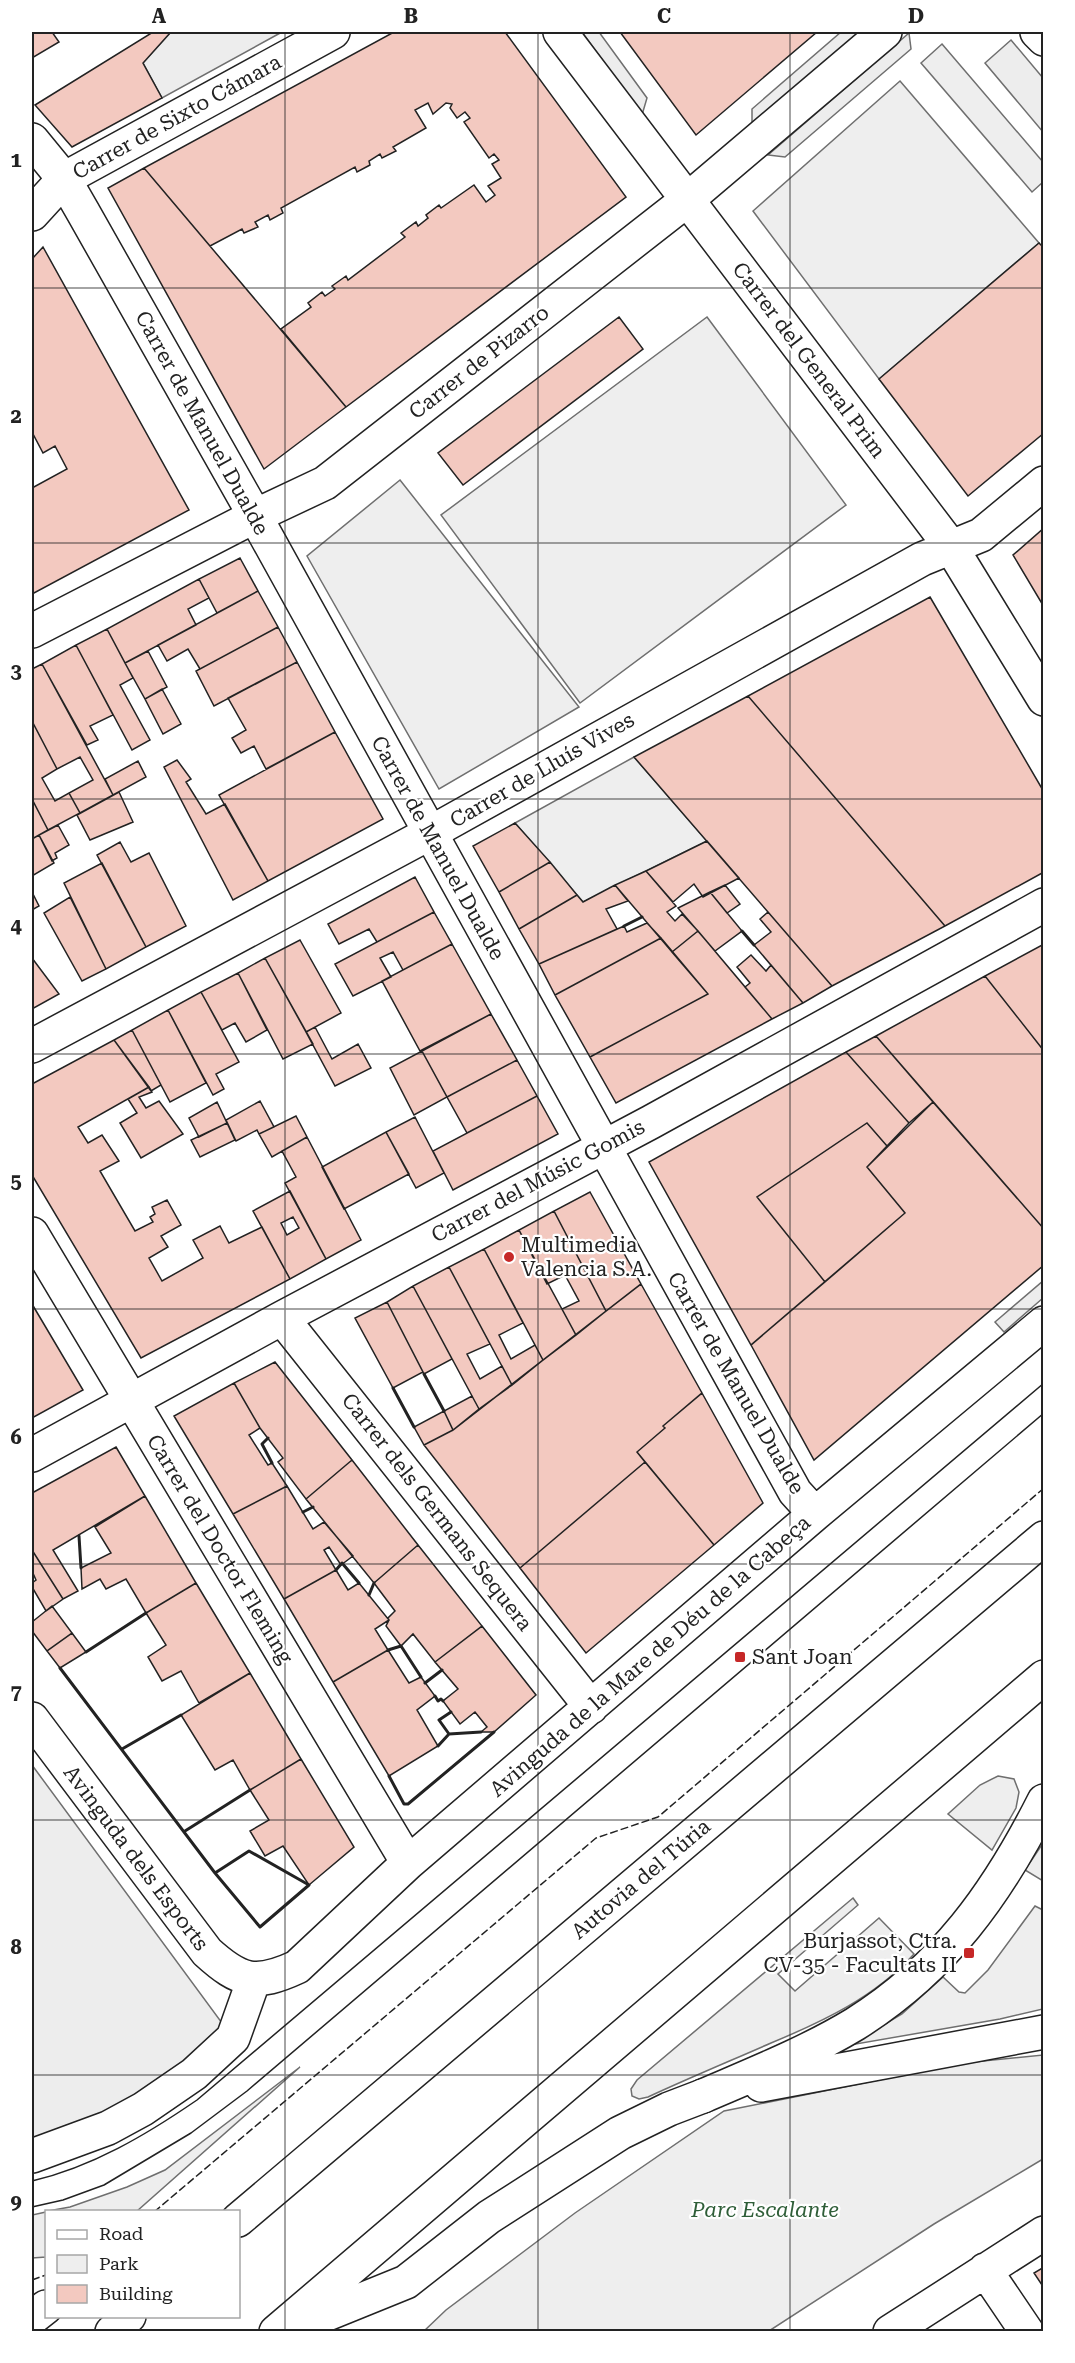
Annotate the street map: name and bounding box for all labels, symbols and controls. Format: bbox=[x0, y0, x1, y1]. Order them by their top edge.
text: A bbox=[152, 4, 167, 28]
text: B bbox=[404, 4, 418, 28]
text: C bbox=[657, 4, 671, 28]
text: D bbox=[908, 4, 924, 28]
street label: Carrer de Sixto Cámara bbox=[69, 49, 286, 184]
text: 1 bbox=[10, 148, 22, 172]
street label: Carrer del General Prim bbox=[728, 258, 890, 462]
street label: Carrer de Pizarro bbox=[404, 300, 554, 424]
street label: Carrer de Manuel Dualde bbox=[130, 307, 274, 539]
text: 2 bbox=[10, 404, 22, 428]
text: 3 bbox=[10, 659, 22, 683]
street label: Carrer de Lluís Vives bbox=[446, 707, 638, 833]
street label: Carrer de Manuel Dualde bbox=[366, 732, 510, 964]
text: 4 bbox=[10, 914, 22, 938]
street label: Carrer del Músic Gomis bbox=[427, 1115, 649, 1247]
text: 5 bbox=[10, 1169, 22, 1193]
place label: Multimedia Valencia S.A. bbox=[521, 1233, 652, 1281]
marker: Multimedia Valencia S.A. bbox=[502, 1250, 516, 1264]
street label: Carrer de Manuel Dualde bbox=[663, 1268, 809, 1498]
street label: Carrer dels Germans Sequera bbox=[337, 1389, 538, 1636]
text: 6 bbox=[10, 1425, 22, 1449]
street label: Carrer del Doctor Fleming bbox=[142, 1430, 298, 1668]
street label: Avinguda de la Mare de Déu de la Cabeça bbox=[485, 1510, 815, 1802]
place label: Sant Joan bbox=[752, 1645, 853, 1669]
marker: Sant Joan bbox=[733, 1650, 747, 1664]
text: 7 bbox=[10, 1680, 22, 1704]
street label: Avinguda dels Esports bbox=[59, 1761, 213, 1955]
street label: Autovia del Túria bbox=[567, 1814, 716, 1944]
place label: Burjassot, Ctra. CV-35 - Facultats II bbox=[763, 1929, 957, 1977]
text: 8 bbox=[10, 1935, 22, 1959]
marker: Burjassot, Ctra. CV-35 - Facultats II bbox=[962, 1946, 976, 1960]
text: 9 bbox=[10, 2190, 22, 2214]
park label: Parc Escalante bbox=[690, 2198, 839, 2222]
legend bbox=[45, 2210, 240, 2318]
text: Road bbox=[99, 2223, 144, 2244]
text: Park bbox=[99, 2253, 139, 2274]
text: Building bbox=[99, 2283, 173, 2304]

